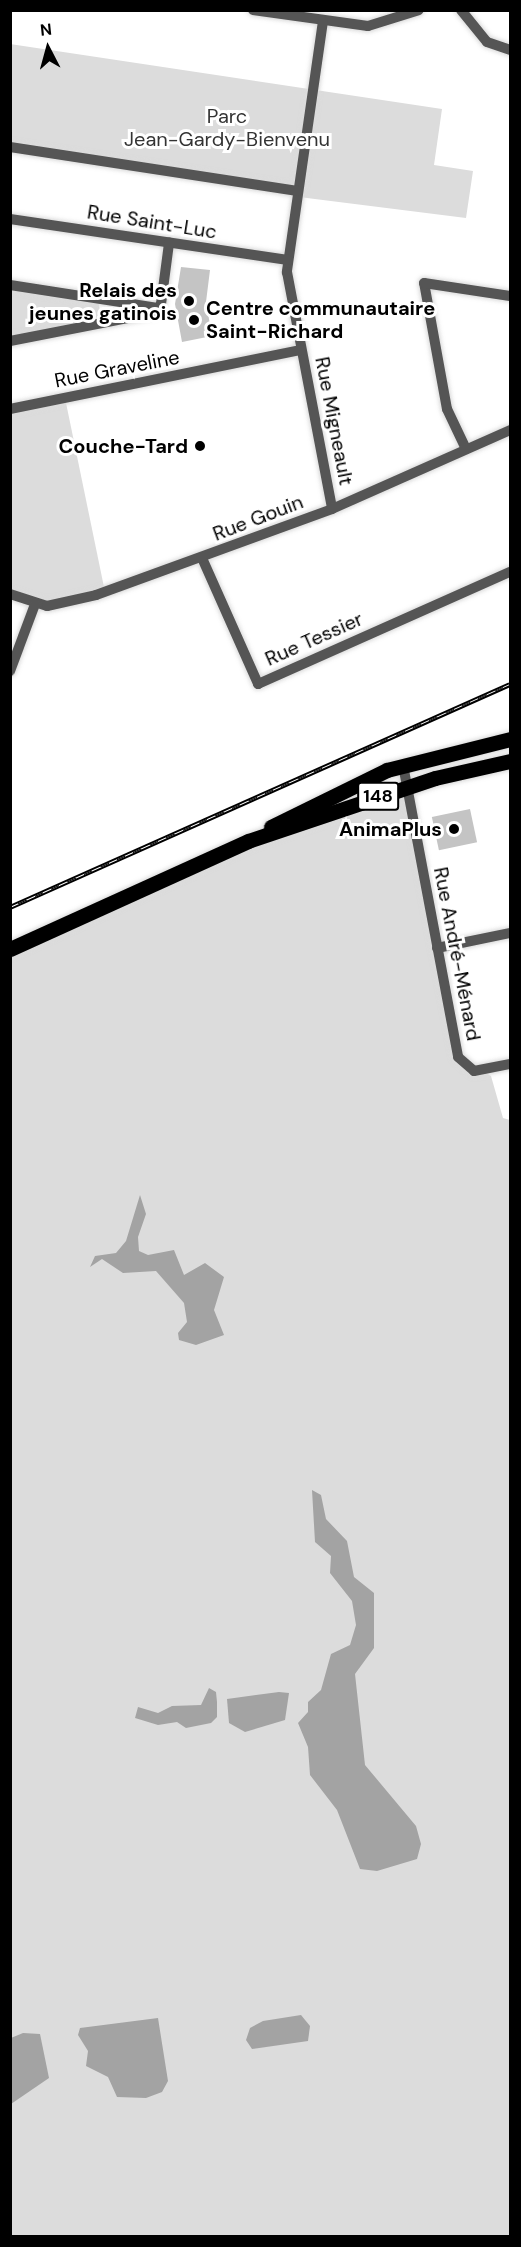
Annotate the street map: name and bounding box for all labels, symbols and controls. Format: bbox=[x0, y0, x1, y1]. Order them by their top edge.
north arrow bbox=[18, 18, 78, 78]
text: N bbox=[39, 19, 53, 41]
park label: Parc Jean-Gardy-Bienvenu bbox=[124, 105, 330, 152]
street label: Rue Saint-Luc bbox=[85, 200, 219, 244]
place label: Relais des jeunes gatinois bbox=[29, 278, 177, 325]
marker: Relais des jeunes gatinois bbox=[182, 294, 196, 308]
place label: Centre communautaire Saint-Richard bbox=[206, 296, 435, 343]
marker: Centre communautaire Saint-Richard bbox=[187, 313, 201, 327]
street label: Rue Graveline bbox=[53, 345, 181, 393]
street label: Rue Migneault bbox=[310, 355, 358, 487]
place label: Couche-Tard bbox=[59, 434, 188, 458]
marker: Couche-Tard bbox=[193, 439, 207, 453]
street label: Rue Gouin bbox=[209, 490, 307, 546]
street label: Rue Tessier bbox=[261, 607, 367, 671]
road number: 148 bbox=[357, 781, 399, 811]
place label: AnimaPlus bbox=[339, 817, 442, 841]
marker: AnimaPlus bbox=[447, 822, 461, 836]
street label: Rue André-Ménard bbox=[428, 865, 486, 1043]

